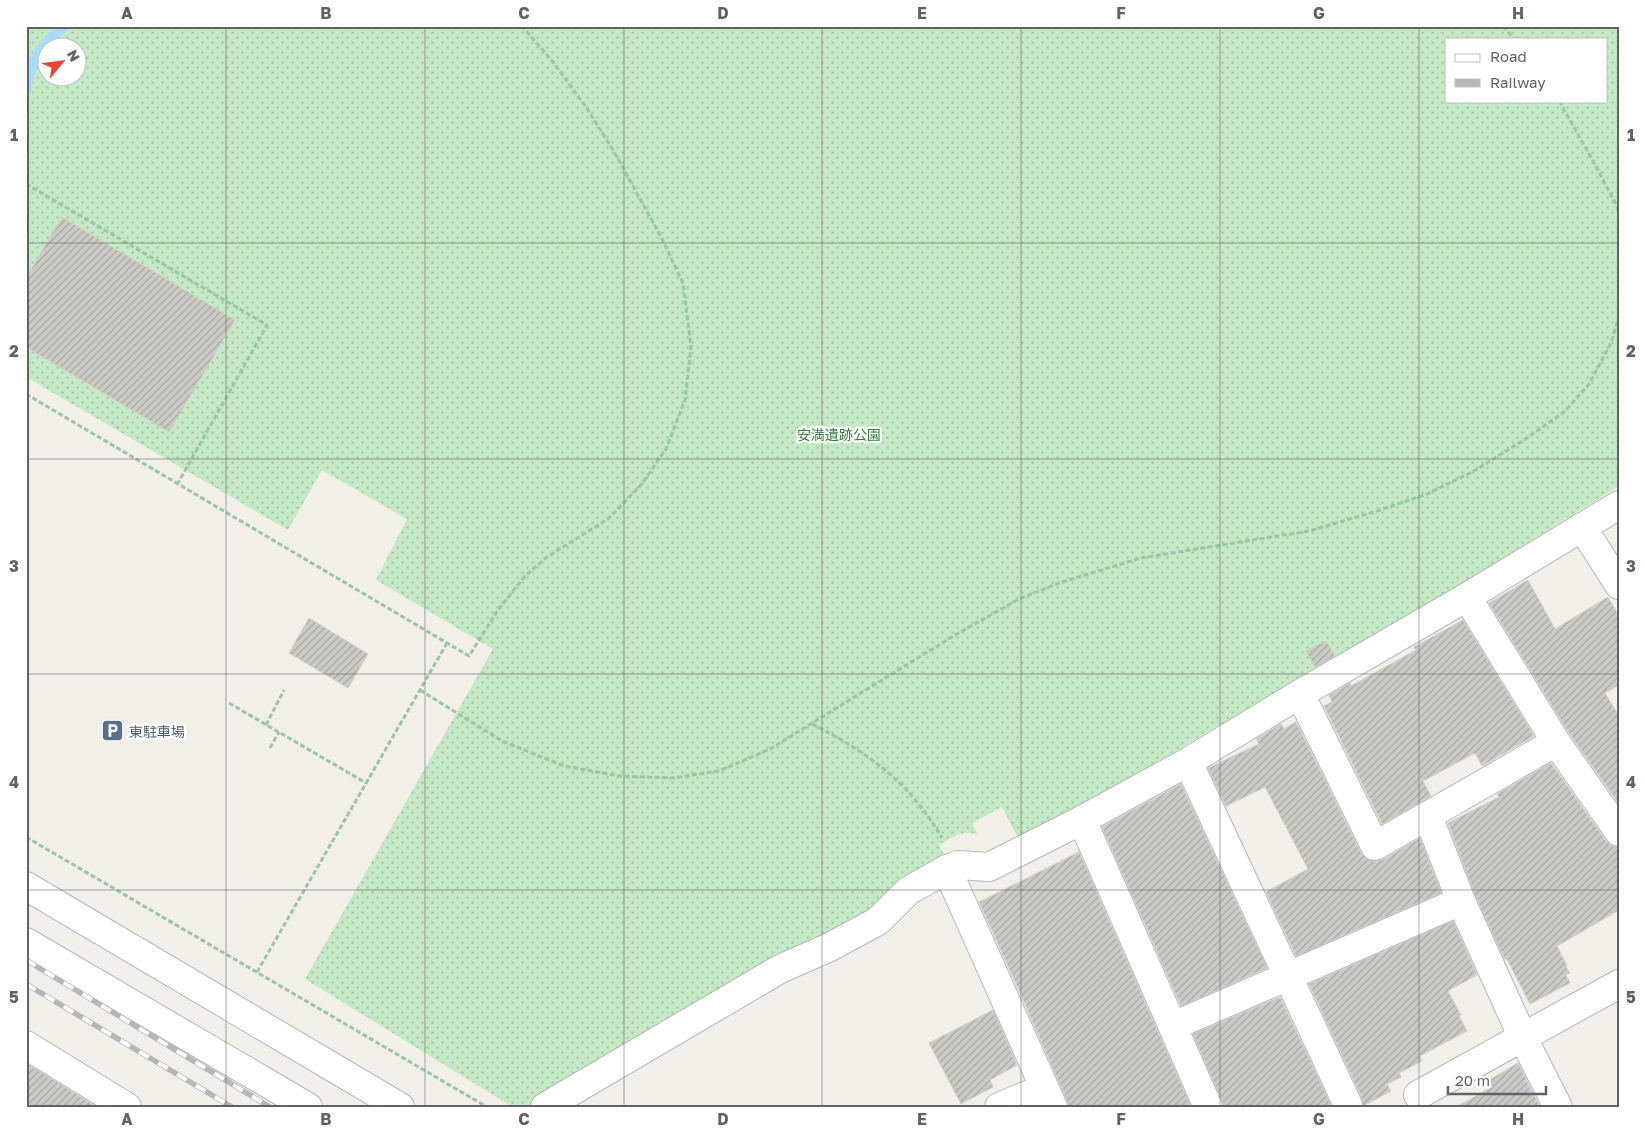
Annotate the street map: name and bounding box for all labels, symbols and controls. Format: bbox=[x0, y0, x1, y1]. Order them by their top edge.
text: A bbox=[121, 3, 133, 23]
text: B bbox=[320, 3, 332, 23]
text: C bbox=[518, 3, 530, 23]
text: D bbox=[717, 3, 729, 23]
text: E bbox=[917, 3, 927, 23]
text: F bbox=[1116, 3, 1126, 23]
text: G bbox=[1313, 3, 1325, 23]
text: H bbox=[1512, 3, 1524, 23]
north arrow bbox=[38, 38, 88, 88]
legend bbox=[1445, 38, 1608, 102]
text: N bbox=[64, 47, 84, 64]
text: Road bbox=[1490, 47, 1527, 65]
text: Railway bbox=[1490, 73, 1546, 91]
text: 1 bbox=[10, 125, 18, 145]
text: 1 bbox=[1627, 125, 1635, 145]
text: 2 bbox=[9, 341, 19, 361]
text: 2 bbox=[1626, 341, 1636, 361]
park label: 安満遺跡公園 bbox=[797, 426, 881, 443]
text: 3 bbox=[9, 556, 19, 576]
text: 3 bbox=[1626, 556, 1636, 576]
parking icon: 東駐車場 bbox=[101, 719, 125, 743]
place label: 東駐車場 bbox=[129, 723, 185, 740]
text: 4 bbox=[9, 772, 19, 792]
text: 4 bbox=[1626, 772, 1636, 792]
text: 5 bbox=[9, 987, 19, 1007]
text: 5 bbox=[1626, 987, 1636, 1007]
scale bar bbox=[1448, 1063, 1545, 1095]
text: 20 m bbox=[1455, 1071, 1490, 1089]
text: A bbox=[121, 1109, 133, 1129]
text: B bbox=[320, 1109, 332, 1129]
text: C bbox=[518, 1109, 530, 1129]
text: D bbox=[717, 1109, 729, 1129]
text: E bbox=[917, 1109, 927, 1129]
text: F bbox=[1116, 1109, 1126, 1129]
text: G bbox=[1313, 1109, 1325, 1129]
text: H bbox=[1512, 1109, 1524, 1129]

